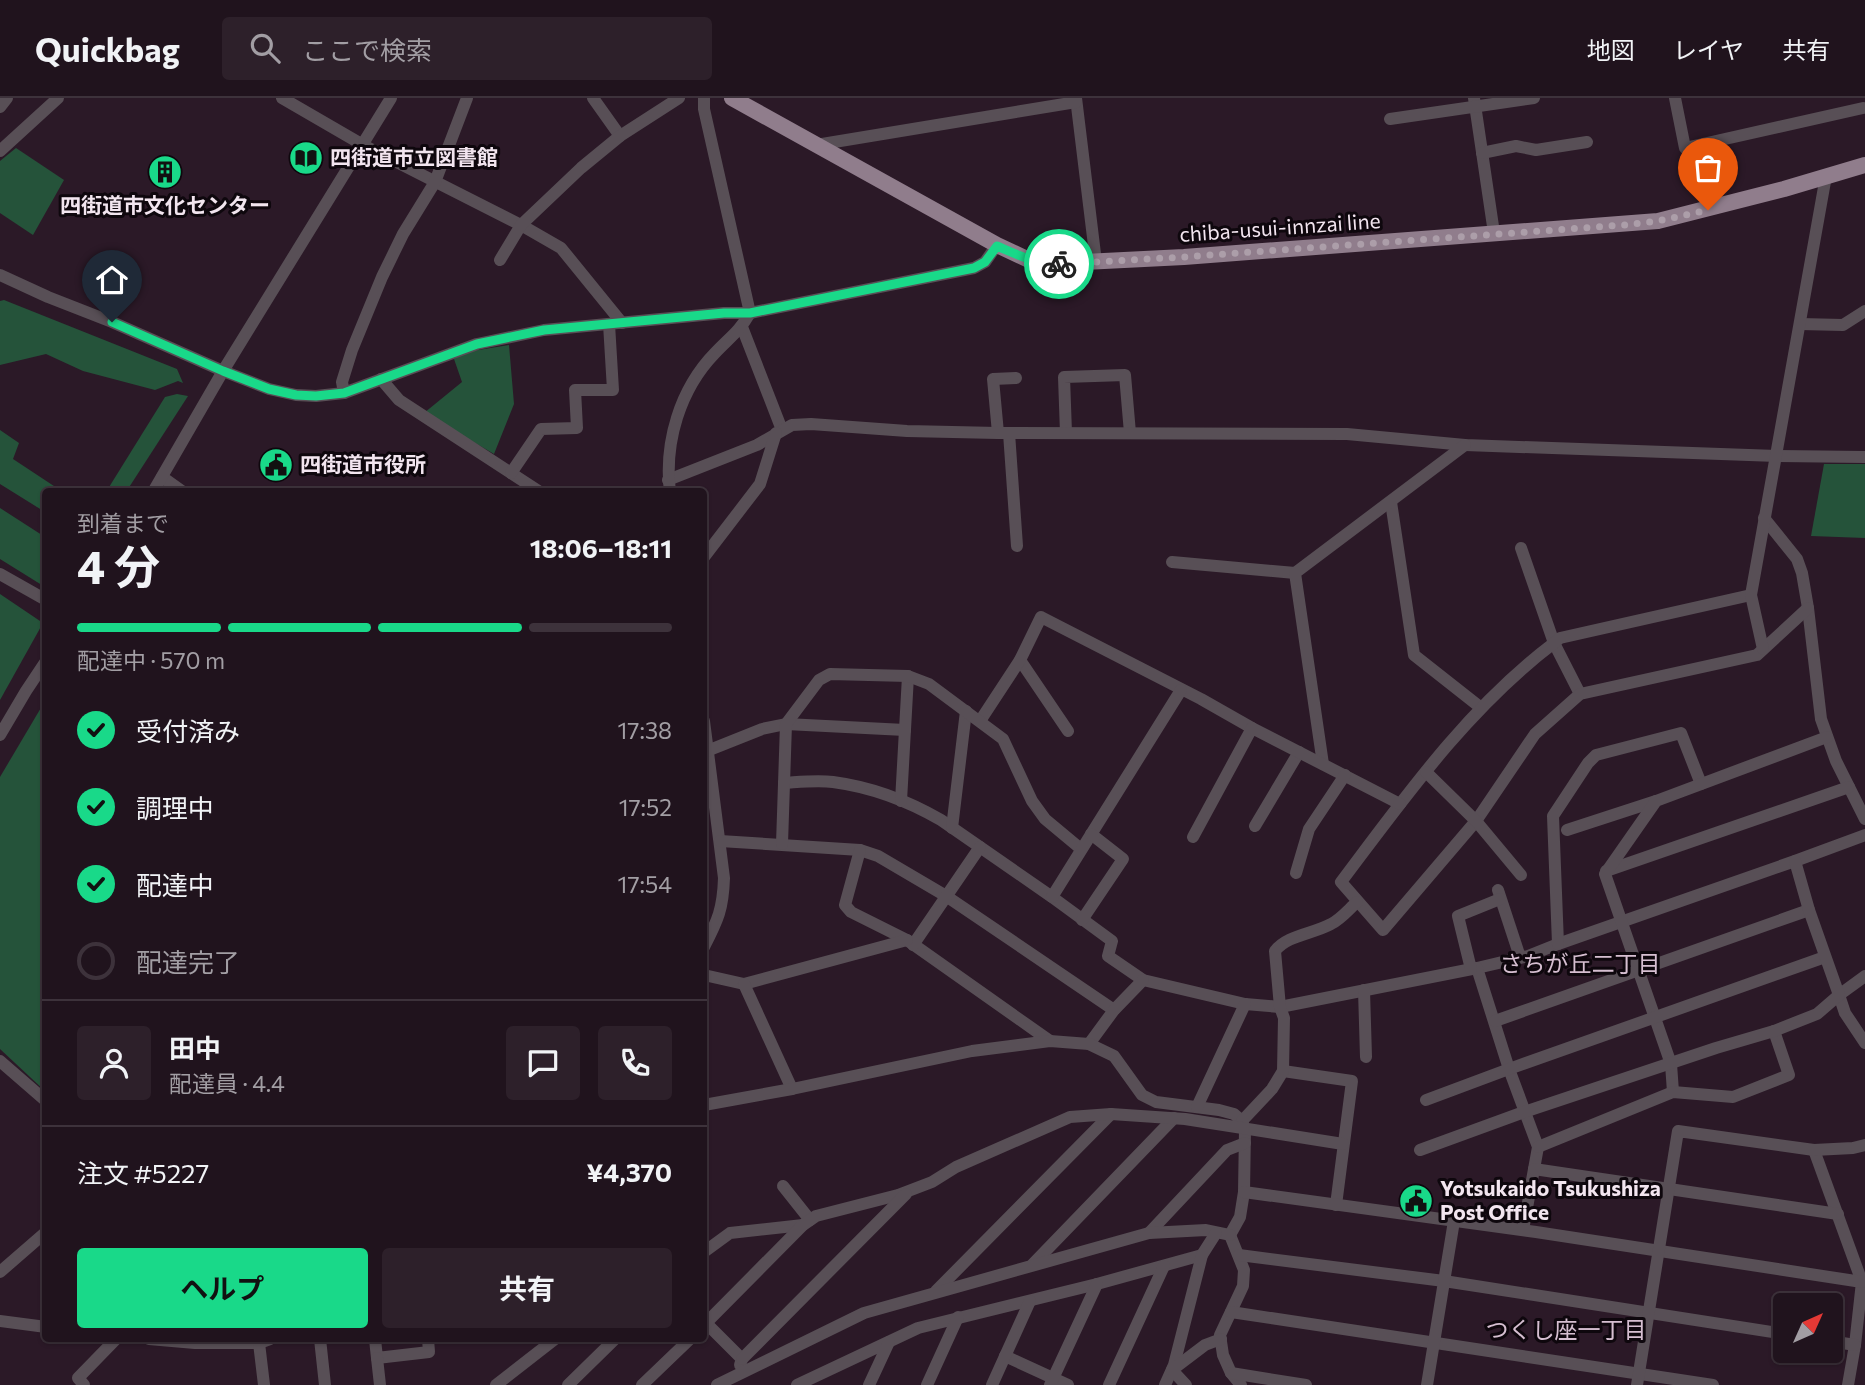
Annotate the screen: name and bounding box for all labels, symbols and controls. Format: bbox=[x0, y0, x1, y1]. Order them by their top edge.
search box bbox=[222, 17, 712, 80]
text: Quickbag bbox=[35, 28, 180, 69]
icon: search bbox=[246, 29, 284, 67]
text: ここで検索 bbox=[302, 34, 432, 65]
text: 地図 bbox=[1587, 35, 1635, 64]
text: レイヤ bbox=[1673, 35, 1744, 64]
text: 共有 bbox=[1782, 35, 1830, 64]
pin bbox=[1678, 138, 1738, 210]
library icon: 四街道市立図書館 bbox=[287, 139, 325, 177]
place label: 四街道市立図書館 bbox=[330, 144, 498, 169]
icon: bag bbox=[1689, 149, 1727, 187]
building icon: 四街道市文化センター bbox=[146, 153, 184, 191]
place label: 四街道市文化センター bbox=[60, 192, 270, 217]
street label: chiba-usui-innzai line bbox=[1179, 207, 1381, 246]
courier bbox=[1024, 229, 1094, 299]
icon: bike bbox=[1040, 245, 1078, 283]
pin bbox=[82, 250, 142, 322]
icon: home bbox=[93, 261, 131, 299]
public building icon: 四街道市役所 bbox=[257, 446, 295, 484]
place label: 四街道市役所 bbox=[300, 451, 426, 476]
text: 到着まで bbox=[77, 509, 169, 537]
text: 18:06–18:11 bbox=[530, 532, 672, 563]
text: 4 分 bbox=[77, 537, 160, 593]
text: 配達中 · 570 m bbox=[77, 646, 225, 674]
icon: check bbox=[77, 711, 115, 749]
text: 受付済み bbox=[136, 715, 240, 746]
text: 17:38 bbox=[618, 716, 672, 744]
icon: check bbox=[77, 788, 115, 826]
text: 調理中 bbox=[136, 792, 214, 823]
text: 17:52 bbox=[619, 793, 672, 821]
icon: check bbox=[77, 865, 115, 903]
text: 配達中 bbox=[136, 869, 214, 900]
text: 17:54 bbox=[618, 870, 672, 898]
text: 配達完了 bbox=[136, 946, 240, 977]
district label: さちが丘二丁目 bbox=[1500, 949, 1661, 977]
button: person bbox=[77, 1026, 151, 1100]
button: chat bbox=[506, 1026, 580, 1100]
button: phone bbox=[598, 1026, 672, 1100]
text: 田中 bbox=[169, 1032, 221, 1063]
text: 配達員 · 4.4 bbox=[169, 1069, 285, 1097]
text: ¥4,370 bbox=[586, 1156, 672, 1187]
text: 注文 #5227 bbox=[77, 1157, 209, 1188]
place label: Yotsukaido Tsukushiza Post Office bbox=[1440, 1175, 1661, 1224]
public building icon: Yotsukaido Tsukushiza Post Office bbox=[1397, 1182, 1435, 1220]
button: ヘルプ bbox=[77, 1248, 368, 1328]
button: 共有 bbox=[382, 1248, 672, 1328]
north arrow bbox=[1773, 1293, 1843, 1363]
map controls bbox=[1773, 1293, 1843, 1363]
district label: つくし座一丁目 bbox=[1486, 1315, 1647, 1343]

